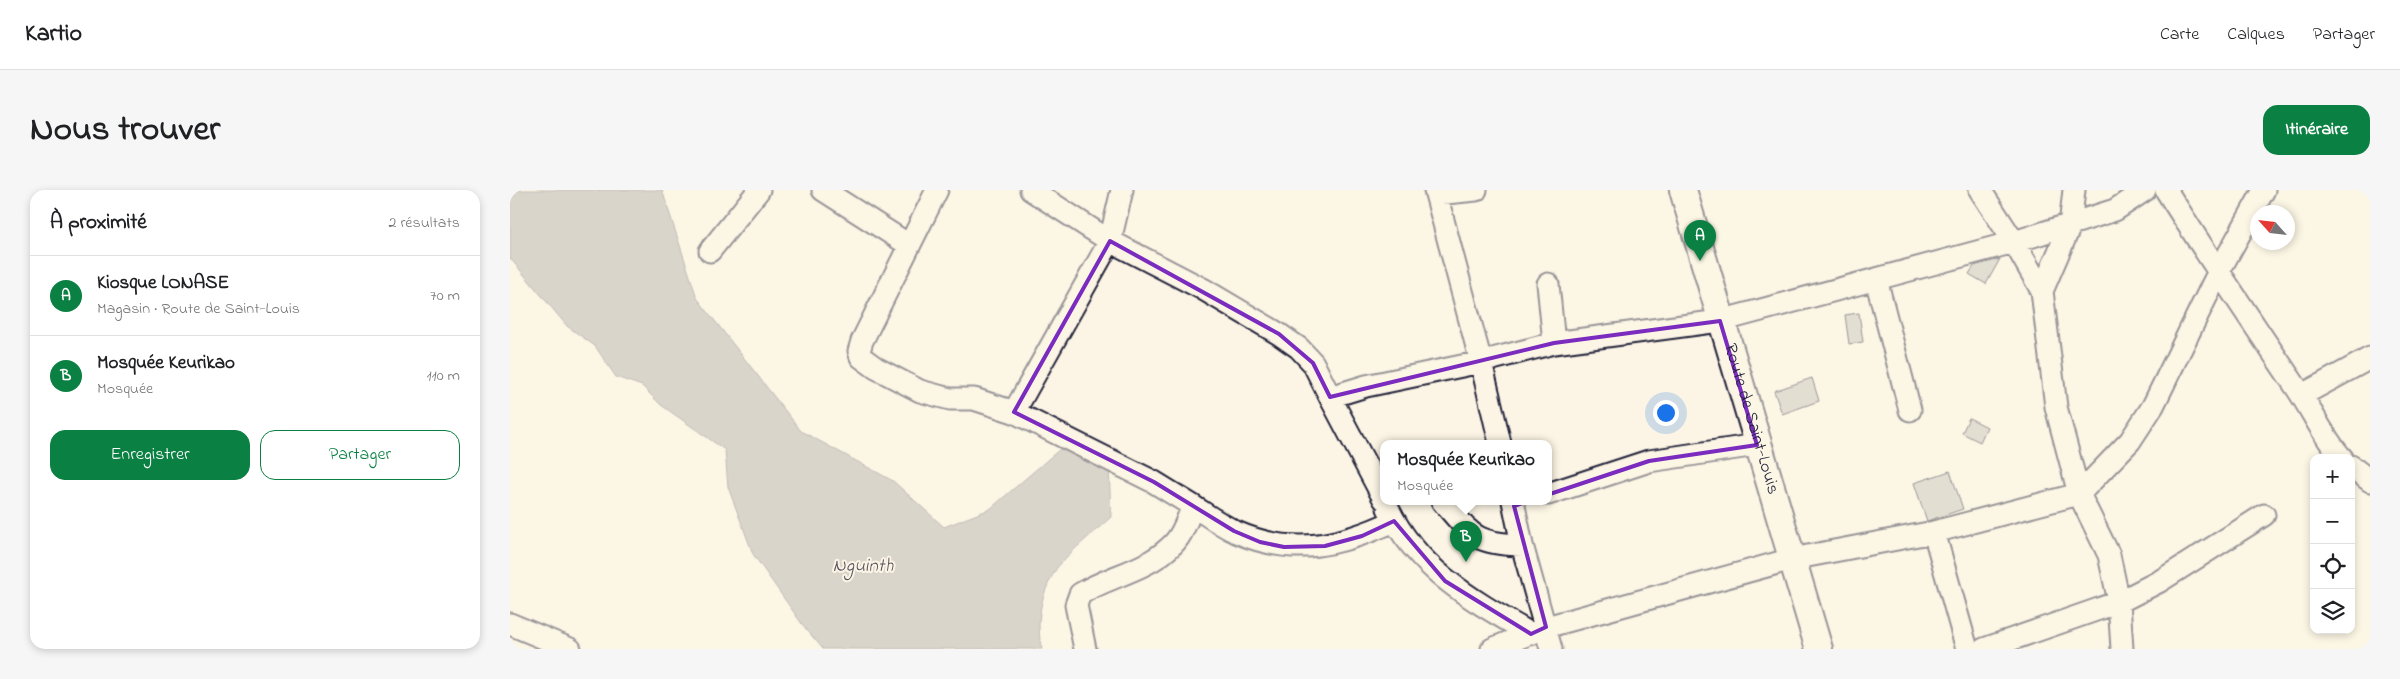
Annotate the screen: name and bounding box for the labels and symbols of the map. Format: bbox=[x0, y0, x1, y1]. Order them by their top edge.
north arrow bbox=[2250, 205, 2295, 250]
pin: A bbox=[1684, 220, 1716, 261]
street label: Route de Saint-Louis bbox=[1716, 341, 1786, 498]
your location bbox=[1653, 400, 1679, 426]
pin: B bbox=[1450, 521, 1482, 562]
water label: Nguinth bbox=[833, 553, 894, 581]

